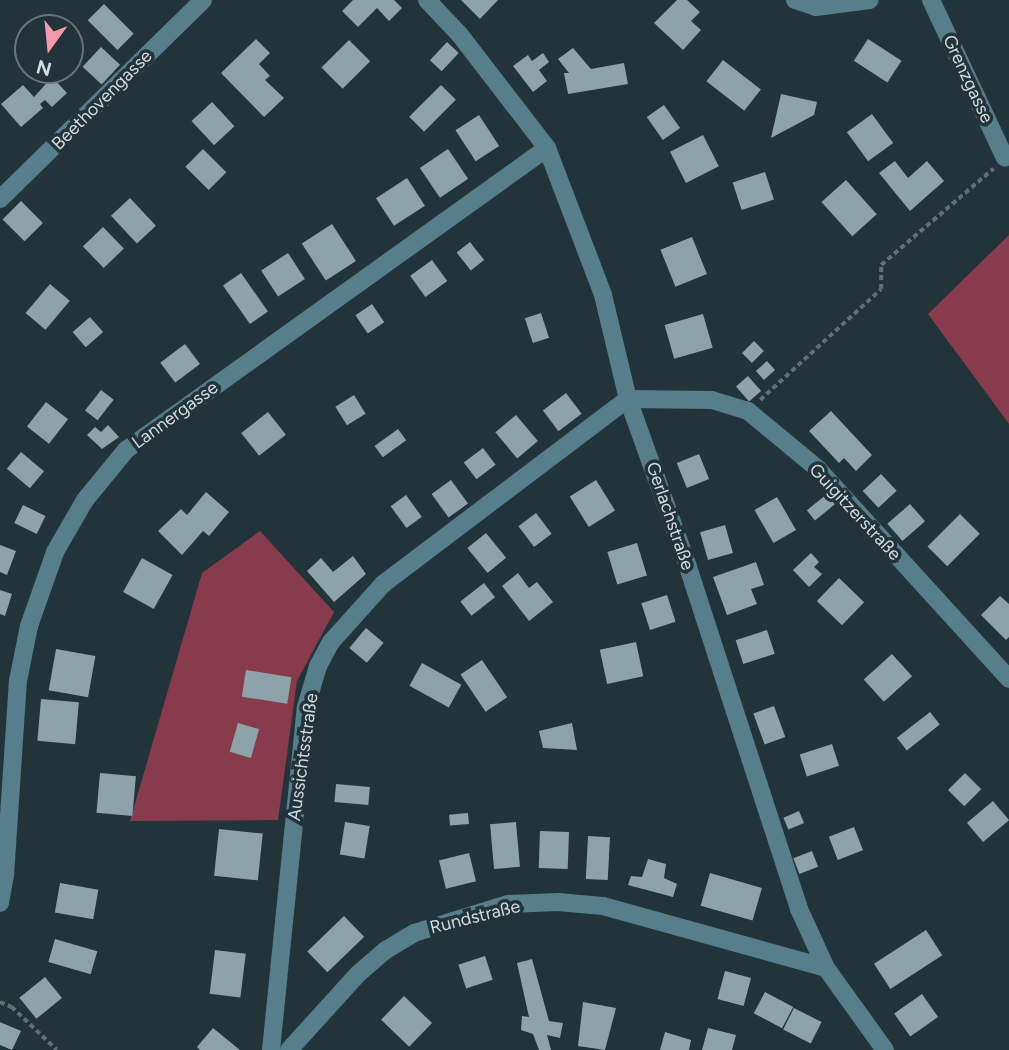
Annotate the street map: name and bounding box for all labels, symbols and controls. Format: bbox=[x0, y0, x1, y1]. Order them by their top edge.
north arrow bbox=[14, 14, 84, 84]
street label: Grenzgasse bbox=[938, 31, 998, 127]
street label: Beethovengasse bbox=[47, 45, 157, 155]
text: N bbox=[34, 55, 54, 81]
street label: Lannergasse bbox=[128, 377, 222, 453]
street label: Gerlachstraße bbox=[641, 459, 699, 573]
street label: Guigitzerstraße bbox=[805, 459, 905, 565]
street label: Aussichtsstraße bbox=[283, 692, 323, 822]
street label: Rundstraße bbox=[428, 895, 522, 939]

